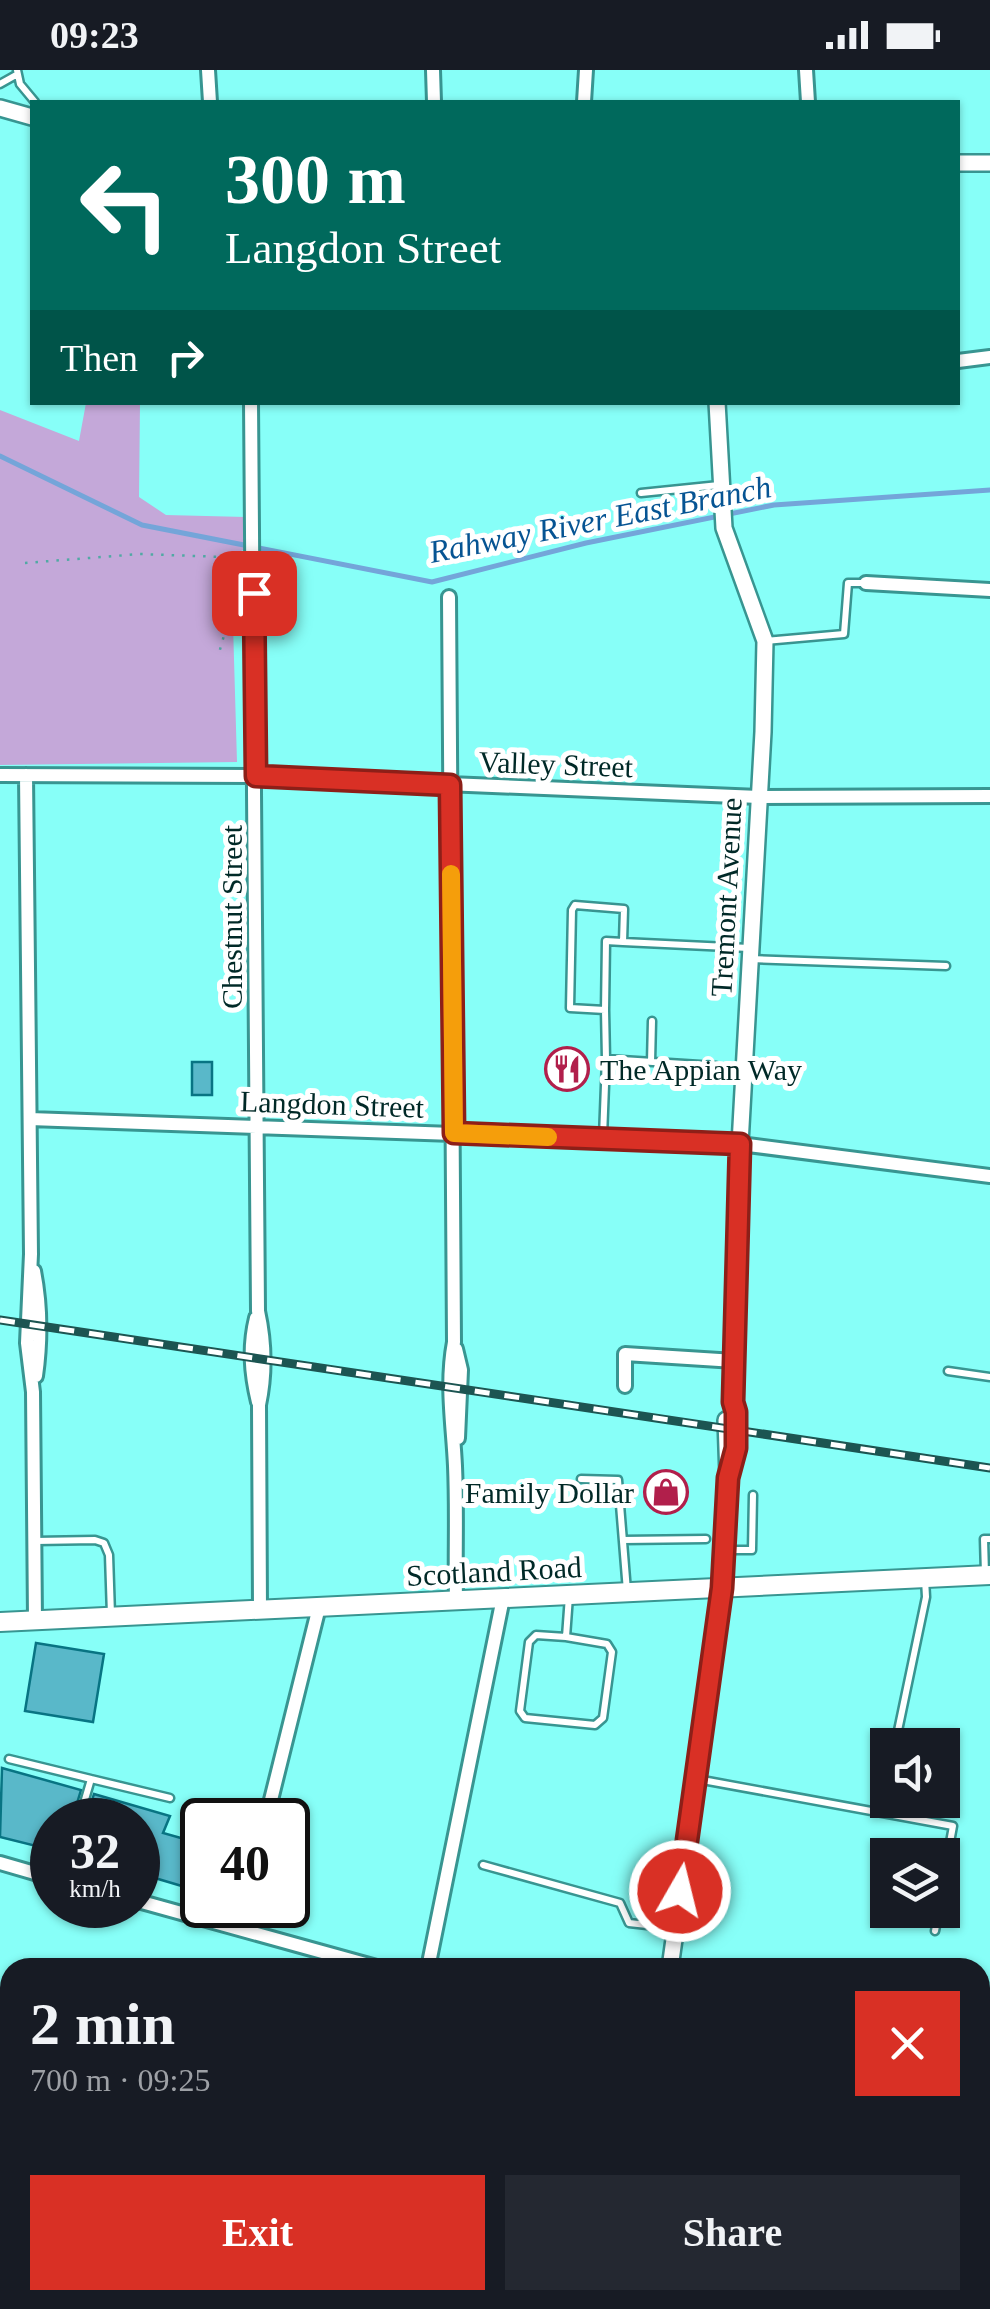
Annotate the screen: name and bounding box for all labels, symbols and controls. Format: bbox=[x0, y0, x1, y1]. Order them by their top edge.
text: 09:23 bbox=[50, 14, 139, 56]
icon: left bbox=[60, 140, 190, 270]
text: 300 m bbox=[225, 141, 406, 218]
text: Langdon Street bbox=[225, 223, 501, 273]
icon: right bbox=[158, 330, 213, 385]
text: Then bbox=[60, 337, 138, 379]
water label: Rahway River East Branch bbox=[425, 468, 774, 570]
pin bbox=[212, 551, 297, 636]
icon: arrive bbox=[227, 566, 282, 621]
street label: Valley Street bbox=[478, 745, 634, 783]
street label: Tremont Avenue bbox=[704, 797, 748, 997]
street label: Chestnut Street bbox=[215, 824, 248, 1009]
restaurant icon: The Appian Way bbox=[544, 1046, 590, 1092]
place label: The Appian Way bbox=[600, 1053, 802, 1086]
street label: Langdon Street bbox=[239, 1084, 425, 1124]
shop icon: Family Dollar bbox=[643, 1469, 689, 1515]
place label: Family Dollar bbox=[465, 1476, 634, 1509]
street label: Scotland Road bbox=[405, 1550, 583, 1592]
map controls bbox=[870, 1728, 960, 1928]
button: sound bbox=[870, 1728, 960, 1818]
speed limit sign: 40 bbox=[180, 1798, 310, 1928]
text: 32 bbox=[70, 1823, 120, 1879]
button: layers bbox=[870, 1838, 960, 1928]
position arrow bbox=[628, 1839, 732, 1943]
text: km/h bbox=[69, 1875, 121, 1902]
text: 2 min bbox=[30, 1991, 175, 2057]
button: close bbox=[855, 1991, 960, 2096]
text: 700 m · 09:25 bbox=[30, 2062, 210, 2098]
button: Exit bbox=[30, 2175, 485, 2290]
button: Share bbox=[505, 2175, 960, 2290]

